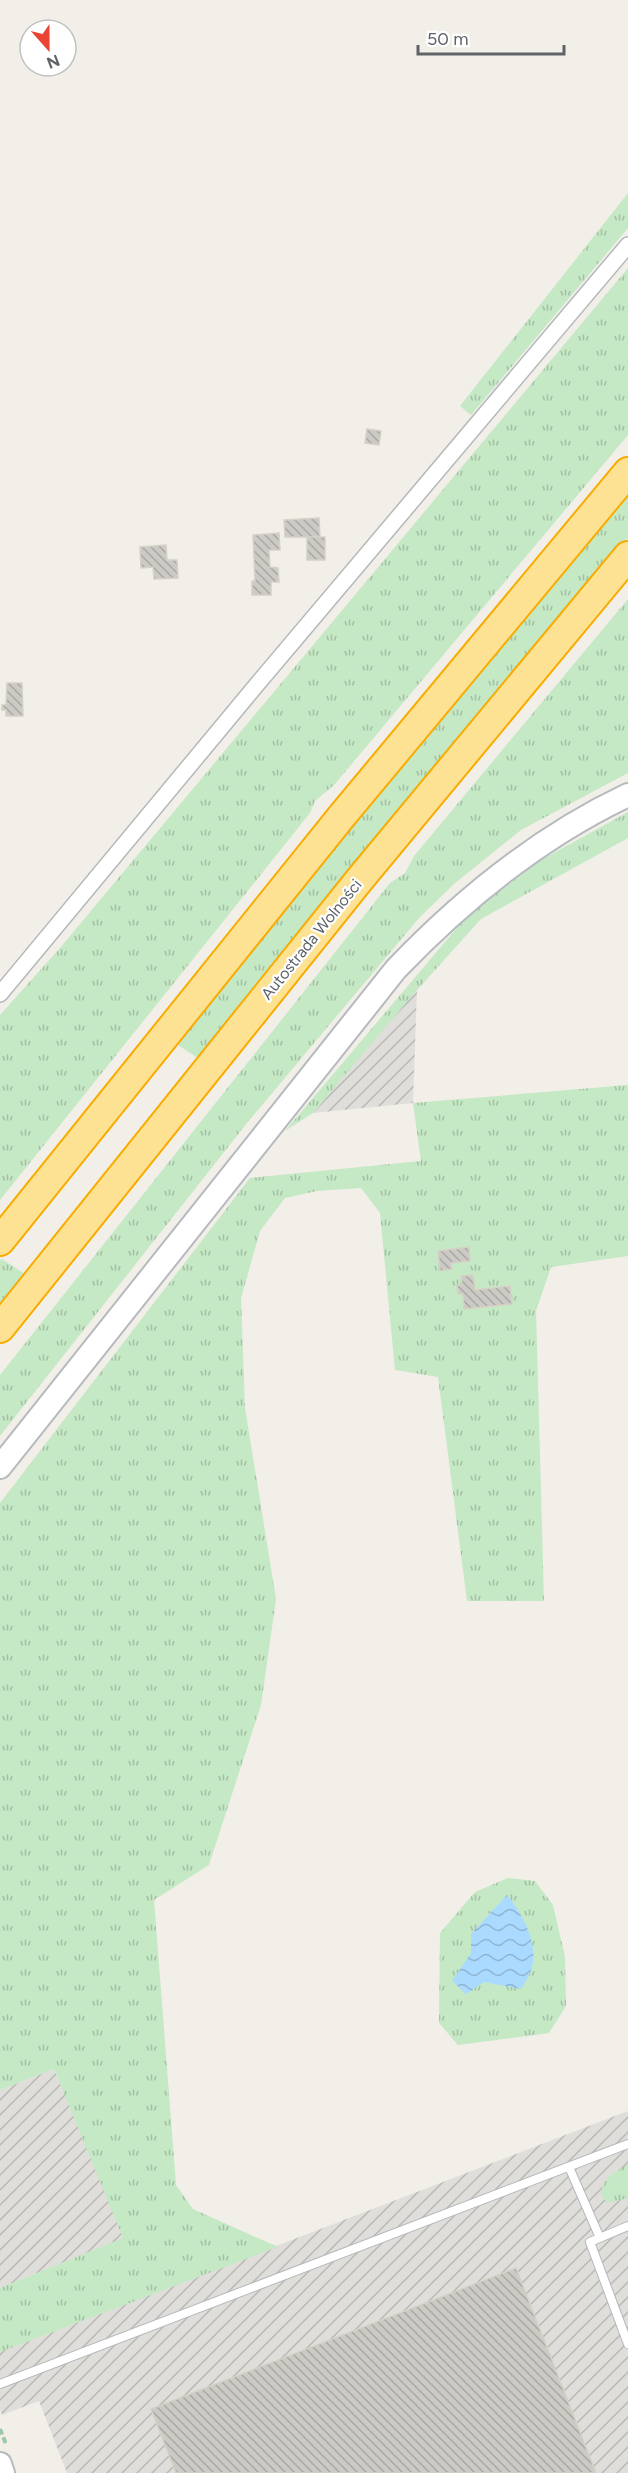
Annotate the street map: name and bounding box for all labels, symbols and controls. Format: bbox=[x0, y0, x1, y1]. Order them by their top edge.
north arrow bbox=[18, 18, 78, 78]
scale bar bbox=[418, 18, 564, 56]
text: 50 m bbox=[427, 28, 469, 50]
text: N bbox=[44, 50, 62, 73]
street label: Autostrada Wolności bbox=[257, 875, 366, 1003]

